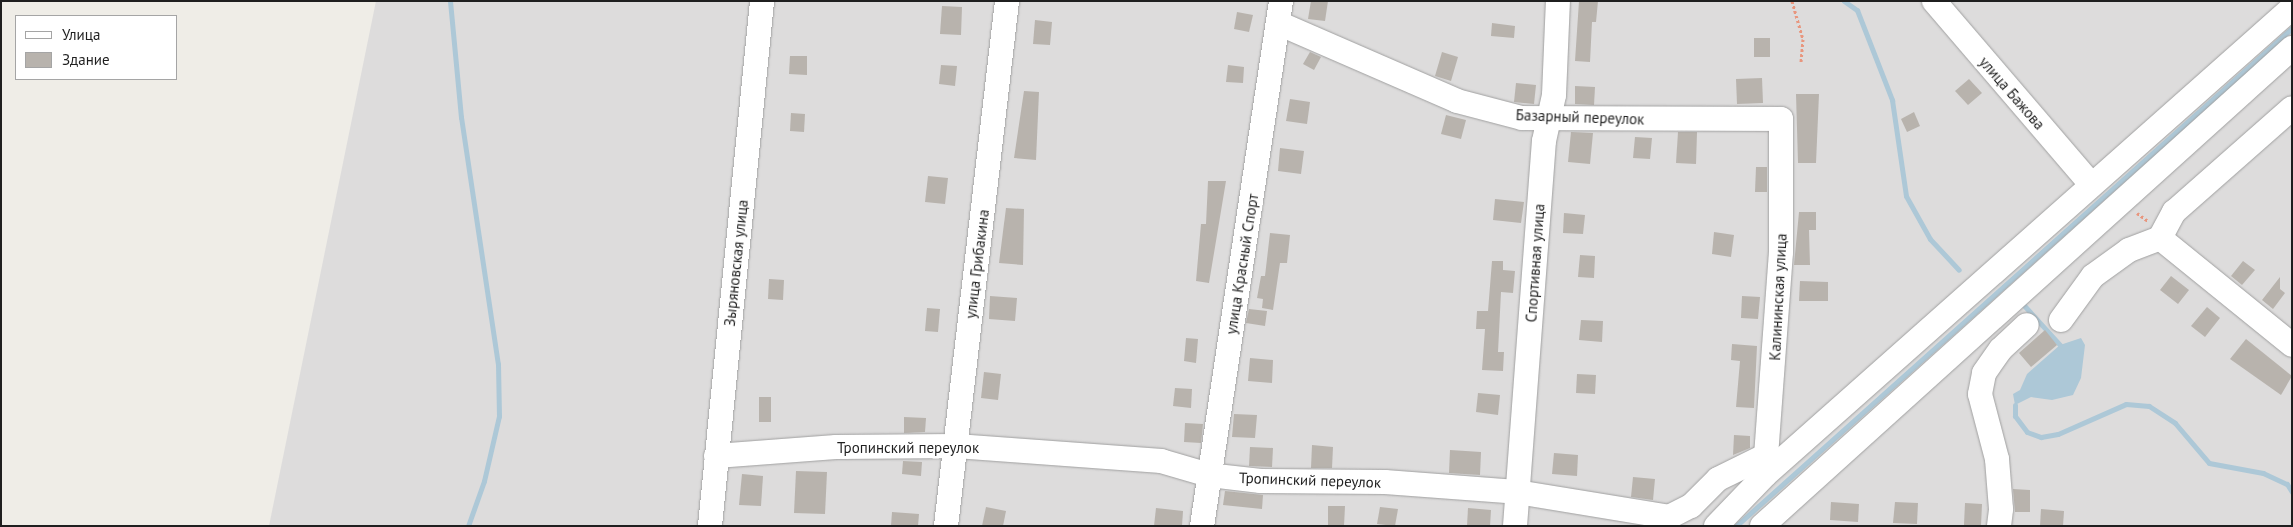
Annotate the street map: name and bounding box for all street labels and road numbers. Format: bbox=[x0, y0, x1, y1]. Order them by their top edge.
street label: улица Бажова bbox=[1975, 53, 2049, 133]
street label: Базарный переулок bbox=[1515, 106, 1645, 128]
street label: улица Красный Спорт bbox=[1222, 192, 1262, 336]
street label: Зыряновская улица bbox=[720, 199, 752, 327]
street label: Спортивная улица bbox=[1522, 203, 1548, 323]
street label: улица Грибакина bbox=[961, 208, 993, 320]
street label: Калининская улица bbox=[1766, 233, 1790, 361]
street label: Тропинский переулок bbox=[837, 439, 979, 457]
street label: Тропинский переулок bbox=[1239, 469, 1381, 491]

